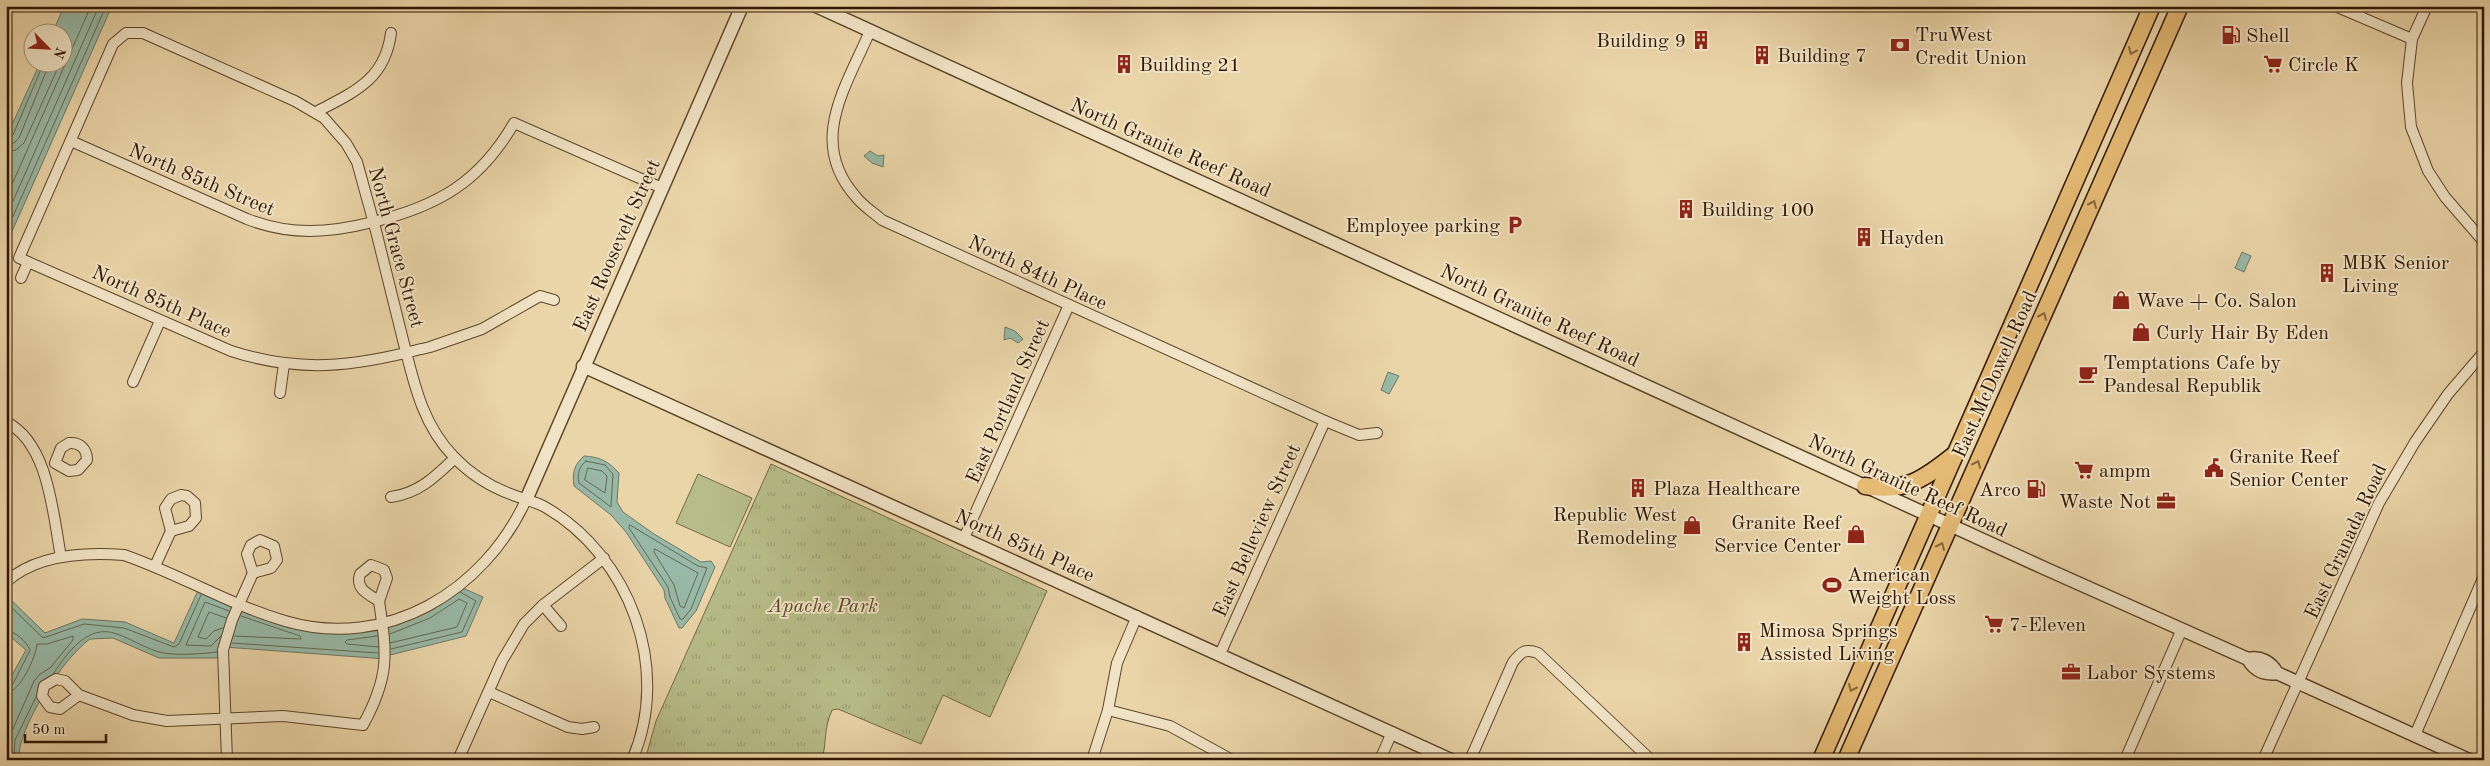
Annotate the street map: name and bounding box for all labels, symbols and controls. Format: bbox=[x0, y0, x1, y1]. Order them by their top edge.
north arrow bbox=[22, 22, 72, 72]
fuel station icon: Shell bbox=[2220, 24, 2242, 46]
place label: TruWest Credit Union bbox=[1915, 26, 2027, 69]
place label: Shell bbox=[2246, 27, 2289, 47]
building icon: Building 9 bbox=[1690, 29, 1712, 51]
place label: Building 9 bbox=[1596, 32, 1686, 52]
bank icon: TruWest Credit Union bbox=[1889, 34, 1911, 56]
building icon: Building 7 bbox=[1751, 44, 1773, 66]
text: N bbox=[50, 45, 68, 61]
one-way arrow bbox=[2128, 46, 2139, 55]
place label: Building 7 bbox=[1777, 47, 1867, 67]
building icon: Building 21 bbox=[1113, 53, 1135, 75]
supermarket icon: Circle K bbox=[2262, 53, 2284, 75]
place label: Building 21 bbox=[1139, 56, 1241, 76]
place label: Circle K bbox=[2288, 56, 2359, 76]
street label: North Granite Reef Road bbox=[1067, 96, 1273, 202]
street label: North 85th Street bbox=[125, 141, 277, 221]
street label: East Roosevelt Street bbox=[571, 156, 665, 335]
street label: North Grace Street bbox=[364, 165, 426, 330]
building icon: Building 100 bbox=[1675, 198, 1697, 220]
one-way arrow bbox=[2086, 200, 2097, 209]
place label: Building 100 bbox=[1701, 201, 1814, 221]
parking icon: Employee parking bbox=[1504, 214, 1526, 236]
place label: Employee parking bbox=[1345, 217, 1500, 237]
building icon: Hayden bbox=[1853, 226, 1875, 248]
place label: Hayden bbox=[1879, 229, 1945, 249]
street label: North 84th Place bbox=[965, 233, 1110, 315]
place label: MBK Senior Living bbox=[2342, 254, 2449, 297]
street label: North Granite Reef Road bbox=[1437, 262, 1642, 372]
building icon: MBK Senior Living bbox=[2316, 262, 2338, 284]
street label: North 85th Place bbox=[88, 263, 234, 343]
street label: East McDowell Road bbox=[1950, 288, 2042, 461]
shop icon: Wave + Co. Salon bbox=[2110, 289, 2132, 311]
place label: Wave + Co. Salon bbox=[2136, 292, 2297, 312]
one-way arrow bbox=[2036, 312, 2047, 321]
street label: East Portland Street bbox=[964, 317, 1054, 487]
shop icon: Curly Hair By Eden bbox=[2130, 321, 2152, 343]
place label: Curly Hair By Eden bbox=[2156, 324, 2329, 344]
place label: Temptations Cafe by Pandesal Republik bbox=[2103, 354, 2282, 397]
cafe icon: Temptations Cafe by Pandesal Republik bbox=[2077, 363, 2099, 385]
street label: North Granite Reef Road bbox=[1805, 432, 2010, 542]
street label: East Belleview Street bbox=[1211, 441, 1305, 620]
place label: Granite Reef Senior Center bbox=[2229, 448, 2348, 491]
public building icon: Granite Reef Senior Center bbox=[2203, 457, 2225, 479]
supermarket icon: ampm bbox=[2073, 459, 2095, 481]
one-way arrow bbox=[1971, 460, 1982, 469]
street label: East Granada Road bbox=[2302, 461, 2392, 622]
place label: ampm bbox=[2099, 462, 2151, 482]
building icon: Plaza Healthcare bbox=[1627, 477, 1649, 499]
fuel station icon: Arco bbox=[2025, 478, 2047, 500]
place label: Plaza Healthcare bbox=[1653, 480, 1800, 500]
place label: Arco bbox=[1979, 481, 2021, 501]
office icon: Waste Not bbox=[2155, 490, 2177, 512]
place label: Waste Not bbox=[2059, 493, 2151, 513]
place label: Republic West Remodeling bbox=[1553, 506, 1677, 549]
street label: North 85th Place bbox=[951, 507, 1097, 587]
shop icon: Republic West Remodeling bbox=[1681, 514, 1703, 536]
place label: Granite Reef Service Center bbox=[1714, 514, 1842, 557]
shop icon: Granite Reef Service Center bbox=[1845, 523, 1867, 545]
one-way arrow bbox=[1934, 542, 1945, 551]
place label: American Weight Loss bbox=[1847, 566, 1956, 609]
sports icon: American Weight Loss bbox=[1821, 574, 1843, 596]
park label: Apache Park bbox=[767, 597, 878, 617]
supermarket icon: 7-Eleven bbox=[1983, 613, 2005, 635]
place label: 7-Eleven bbox=[2009, 616, 2086, 636]
place label: Mimosa Springs Assisted Living bbox=[1759, 622, 1898, 665]
building icon: Mimosa Springs Assisted Living bbox=[1733, 631, 1755, 653]
office icon: Labor Systems bbox=[2060, 661, 2082, 683]
place label: Labor Systems bbox=[2086, 664, 2216, 684]
one-way arrow bbox=[1848, 683, 1859, 692]
scale bar bbox=[25, 711, 106, 743]
text: 50 m bbox=[32, 723, 66, 738]

